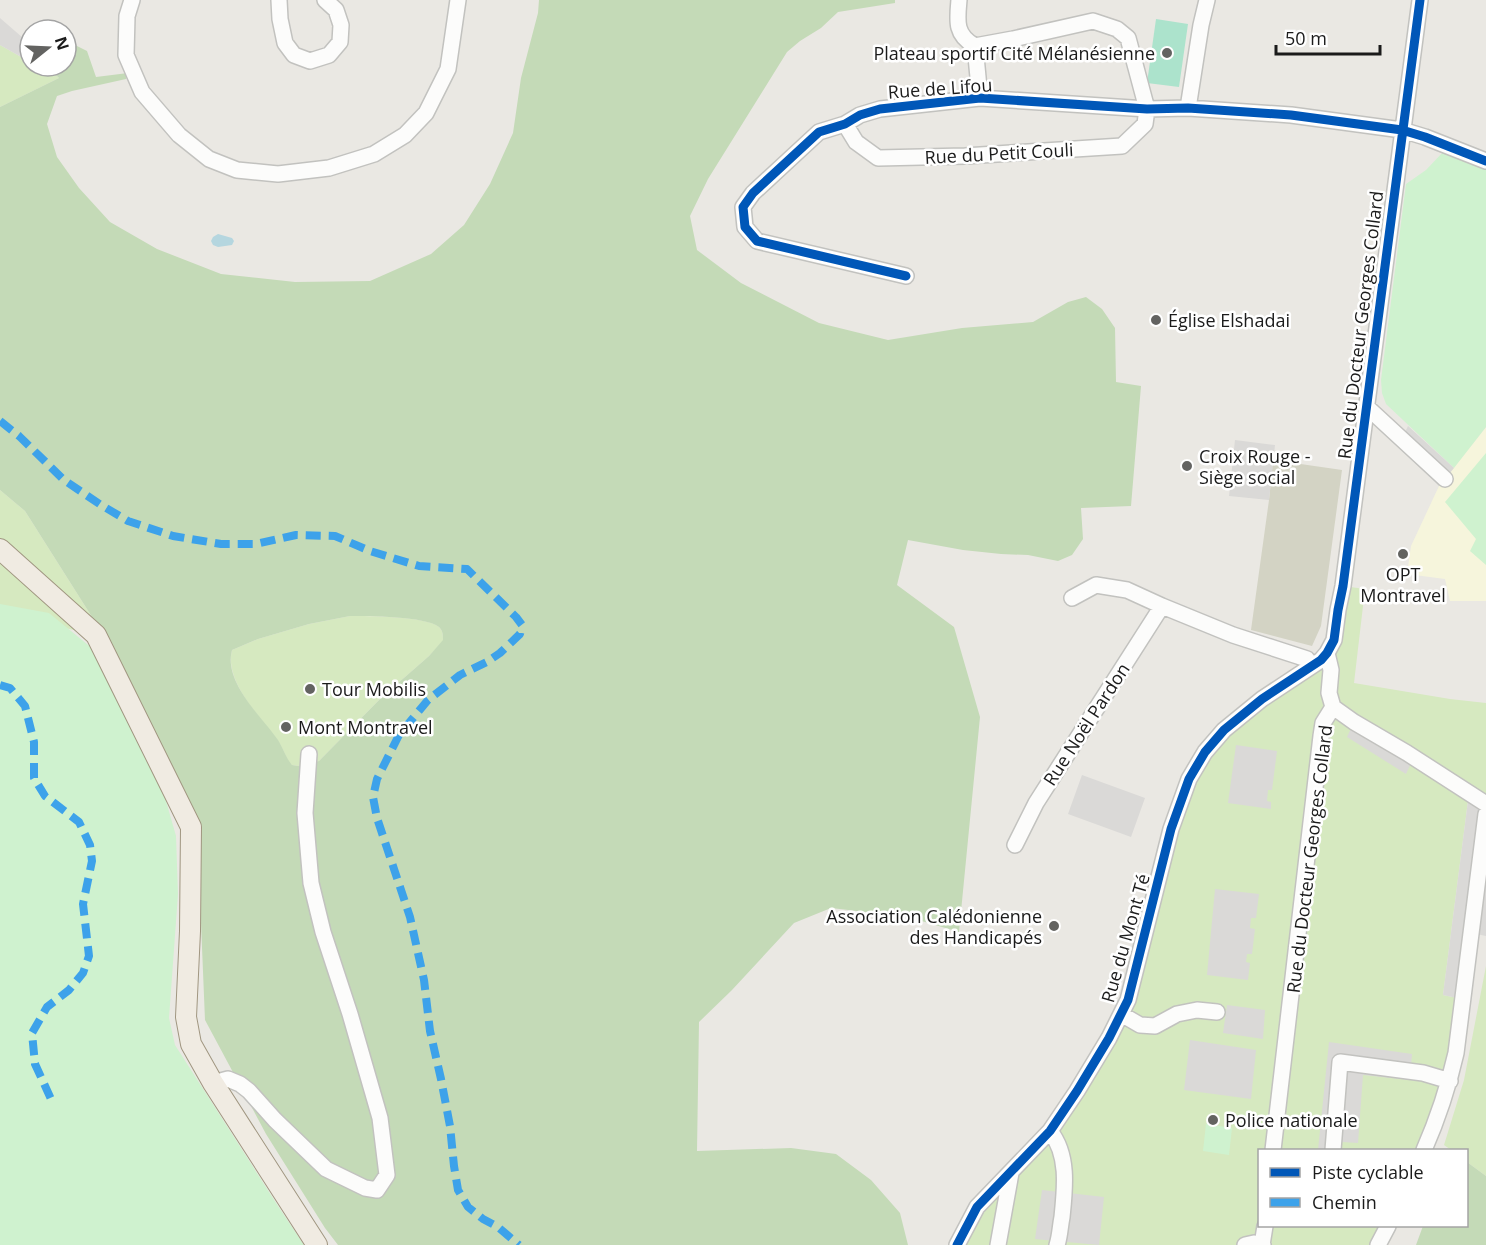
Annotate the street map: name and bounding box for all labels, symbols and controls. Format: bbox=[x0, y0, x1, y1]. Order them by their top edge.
north arrow bbox=[18, 18, 78, 78]
scale bar bbox=[1276, 18, 1380, 56]
text: 50 m bbox=[1285, 26, 1327, 50]
text: N bbox=[50, 34, 75, 53]
place label: Plateau sportif Cité Mélanésienne bbox=[873, 41, 1155, 65]
marker: Plateau sportif Cité Mélanésienne bbox=[1160, 46, 1174, 60]
street label: Rue de Lifou bbox=[887, 72, 993, 104]
street label: Rue du Petit Couli bbox=[924, 137, 1074, 169]
street label: Rue du Docteur Georges Collard bbox=[1332, 190, 1388, 460]
place label: Église Elshadai bbox=[1168, 308, 1290, 332]
marker: Église Elshadai bbox=[1149, 313, 1163, 327]
place label: Croix Rouge - Siège social bbox=[1199, 444, 1311, 489]
marker: Croix Rouge - Siège social bbox=[1180, 459, 1194, 473]
marker: OPT Montravel bbox=[1396, 547, 1410, 561]
place label: OPT Montravel bbox=[1360, 562, 1446, 607]
street label: Rue Noël Pardon bbox=[1037, 658, 1135, 790]
place label: Tour Mobilis bbox=[322, 677, 426, 701]
marker: Tour Mobilis bbox=[303, 682, 317, 696]
place label: Mont Montravel bbox=[298, 715, 433, 739]
marker: Mont Montravel bbox=[279, 720, 293, 734]
street label: Rue du Docteur Georges Collard bbox=[1281, 724, 1337, 994]
street label: Rue du Mont Té bbox=[1095, 871, 1155, 1005]
place label: Association Calédonienne des Handicapés bbox=[826, 904, 1042, 949]
marker: Association Calédonienne des Handicapés bbox=[1047, 919, 1061, 933]
place label: Police nationale bbox=[1225, 1108, 1358, 1132]
marker: Police nationale bbox=[1206, 1113, 1220, 1127]
legend bbox=[1258, 1149, 1468, 1227]
text: Piste cyclable bbox=[1312, 1160, 1424, 1184]
text: Chemin bbox=[1312, 1190, 1377, 1214]

